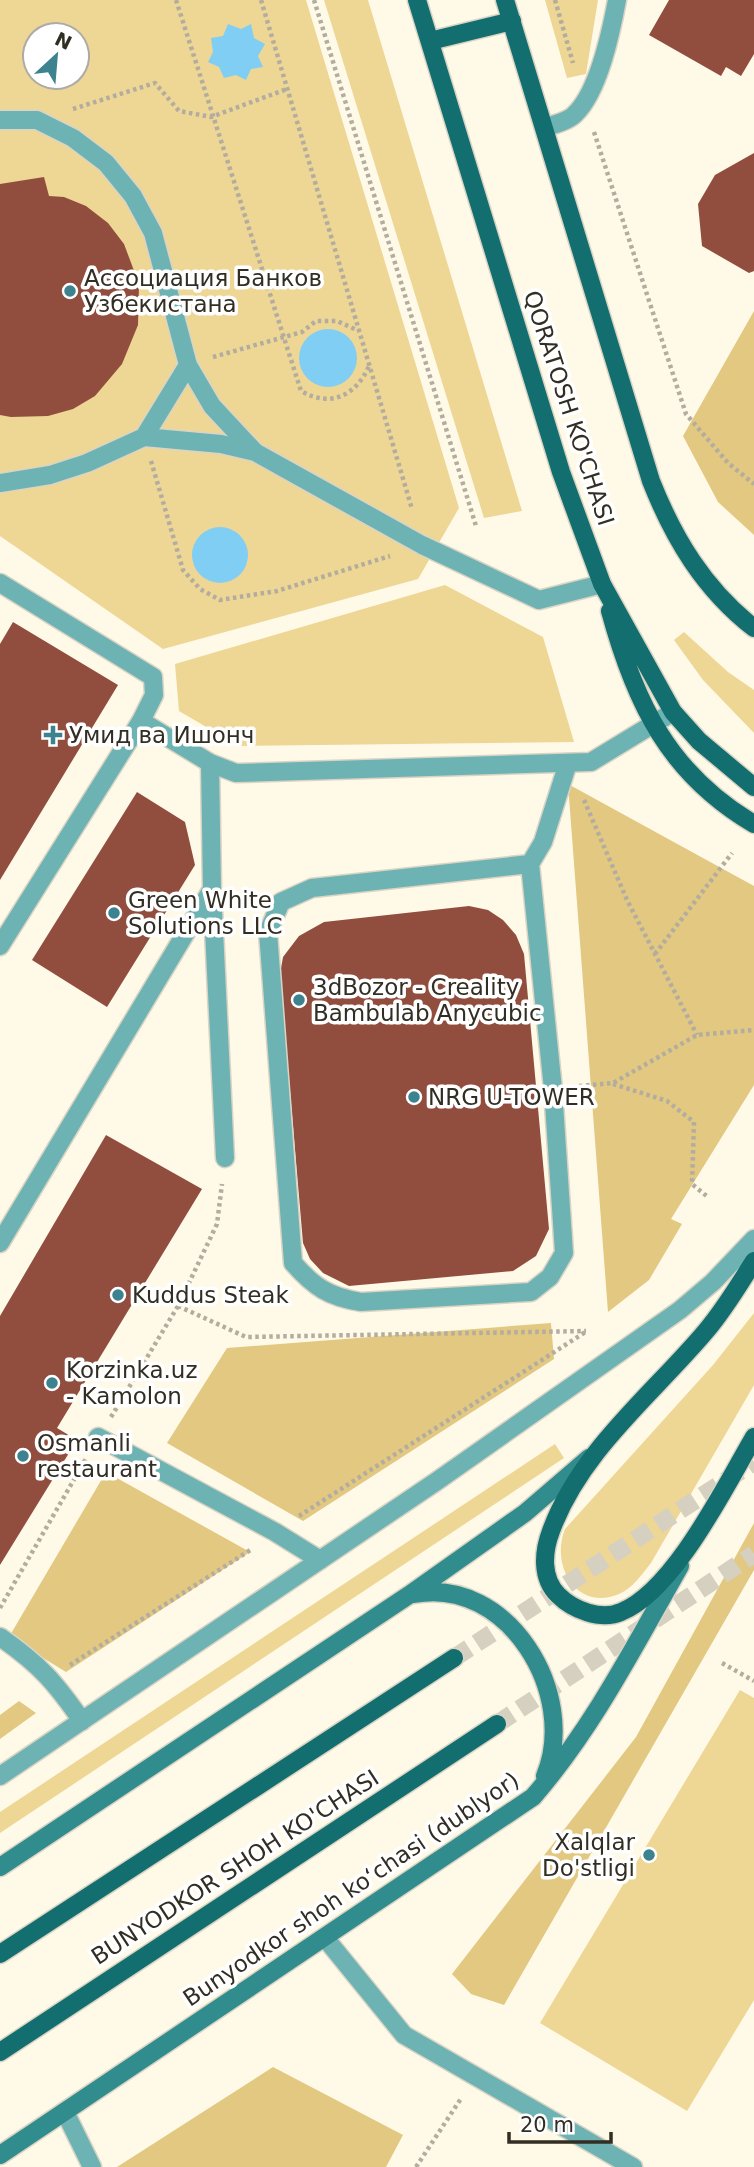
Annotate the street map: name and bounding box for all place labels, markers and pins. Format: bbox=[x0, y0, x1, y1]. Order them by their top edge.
place label: Ассоциация Банков Узбекистана bbox=[84, 265, 322, 317]
marker: Ассоциация Банков Узбекистана bbox=[62, 283, 78, 299]
place label: Умид ва Ишонч bbox=[69, 722, 254, 748]
marker: Умид ва Ишонч bbox=[43, 725, 63, 745]
place label: Green White Solutions LLC bbox=[128, 887, 283, 939]
marker: Green White Solutions LLC bbox=[106, 905, 122, 921]
place label: 3dBozor - Creality Bambulab Anycubic bbox=[313, 974, 542, 1026]
marker: 3dBozor - Creality Bambulab Anycubic bbox=[291, 992, 307, 1008]
place label: NRG U-TOWER bbox=[428, 1084, 595, 1110]
marker: NRG U-TOWER bbox=[406, 1089, 422, 1105]
place label: Kuddus Steak bbox=[132, 1282, 289, 1308]
marker: Kuddus Steak bbox=[110, 1287, 126, 1303]
place label: Korzinka.uz - Kamolon bbox=[66, 1357, 197, 1409]
marker: Korzinka.uz - Kamolon bbox=[44, 1375, 60, 1391]
place label: Osmanli restaurant bbox=[37, 1430, 157, 1482]
marker: Osmanli restaurant bbox=[15, 1448, 31, 1464]
place label: Xalqlar Do'stligi bbox=[542, 1829, 636, 1881]
marker: Xalqlar Do'stligi bbox=[641, 1847, 657, 1863]

